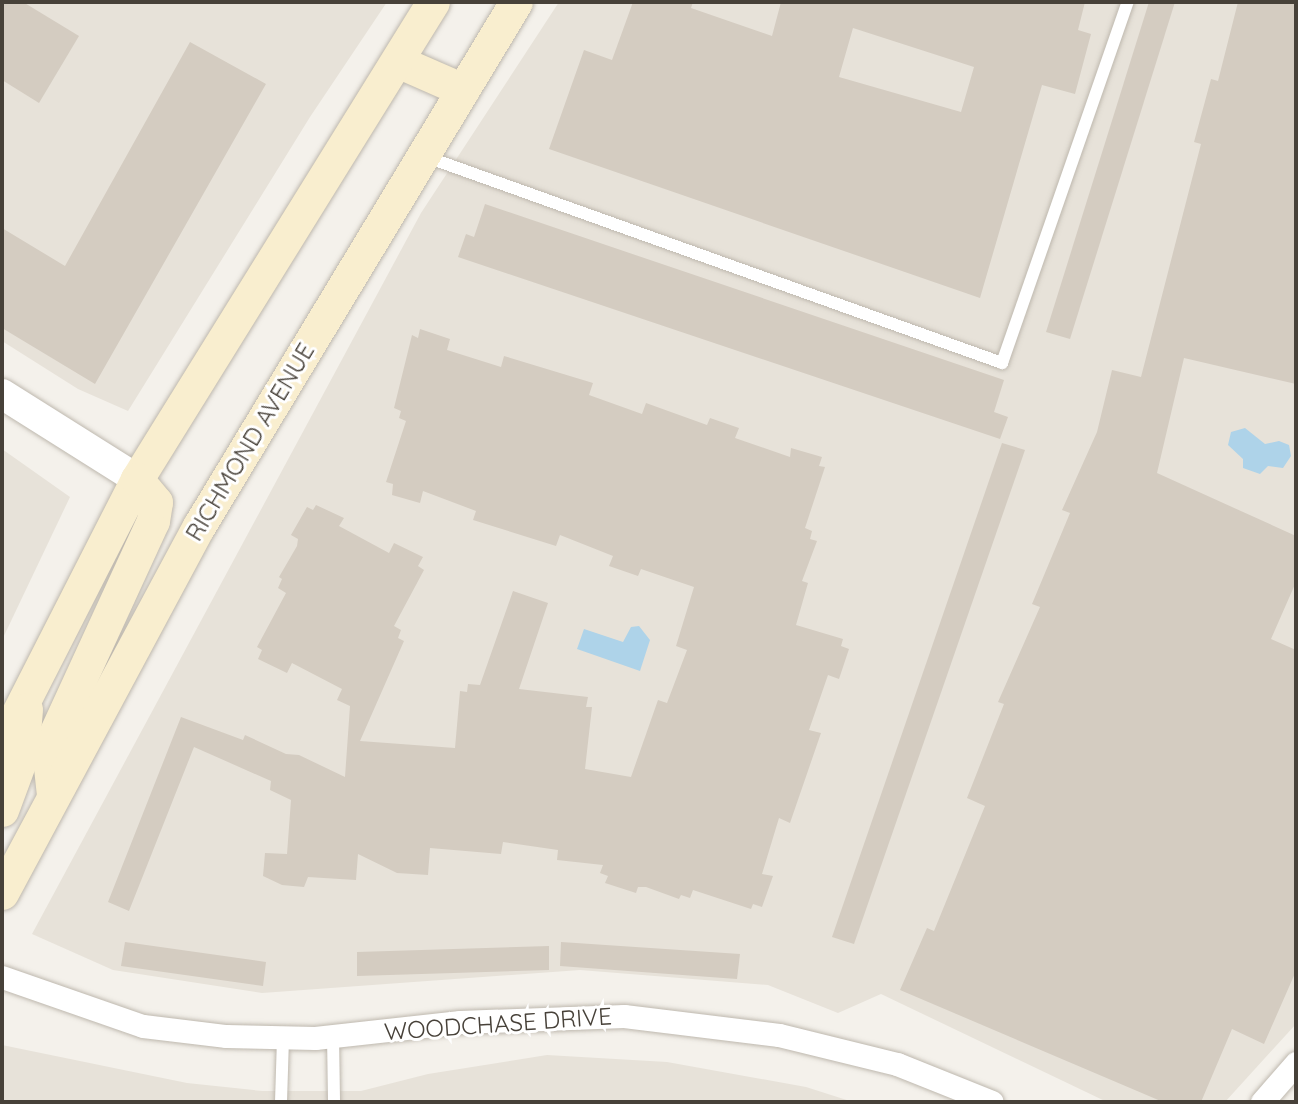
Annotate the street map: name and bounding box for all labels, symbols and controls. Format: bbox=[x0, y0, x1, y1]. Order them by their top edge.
street label: RICHMOND AVENUE bbox=[180, 338, 320, 546]
street label: WOODCHASE DRIVE bbox=[383, 1002, 613, 1046]

